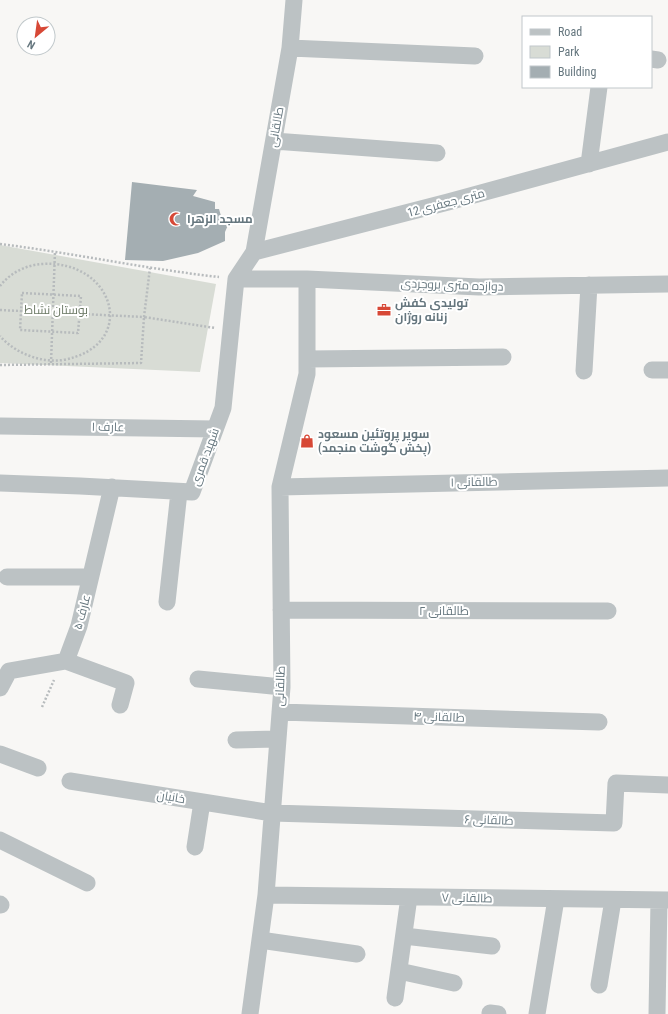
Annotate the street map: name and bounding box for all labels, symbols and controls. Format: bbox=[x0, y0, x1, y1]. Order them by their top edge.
north arrow bbox=[16, 16, 56, 56]
legend bbox=[522, 16, 652, 88]
text: Road bbox=[558, 25, 582, 39]
text: N bbox=[25, 37, 37, 52]
text: Park bbox=[558, 45, 580, 59]
text: Building bbox=[558, 65, 596, 79]
street label: طالقانی bbox=[266, 106, 286, 148]
street label: 12 متری جعفری bbox=[406, 186, 486, 220]
mosque icon: مسجد الزهرا bbox=[168, 211, 184, 227]
place label: مسجد الزهرا bbox=[187, 212, 253, 227]
street label: دوازده متری بروجردی bbox=[400, 276, 504, 294]
place label: تولیدی کفش زنانه روژان bbox=[395, 296, 469, 325]
office icon: تولیدی کفش زنانه روژان bbox=[376, 302, 392, 318]
park label: بوستان نشاط bbox=[24, 303, 88, 317]
street label: عارف ۱ bbox=[92, 420, 124, 434]
street label: شهید قمری bbox=[188, 426, 222, 488]
place label: سوپر پروتئین مسعود (پخش گوشت منجمد) bbox=[318, 427, 431, 457]
shop icon: سوپر پروتئین مسعود (پخش گوشت منجمد) bbox=[299, 433, 315, 449]
street label: طالقانی ۱ bbox=[450, 475, 498, 489]
street label: عارف ۵ bbox=[71, 593, 93, 631]
street label: طالقانی ۲ bbox=[419, 604, 469, 618]
street label: طالقانی bbox=[272, 665, 288, 707]
street label: طالقانی ۴ bbox=[413, 709, 465, 725]
street label: خانیان bbox=[156, 788, 186, 806]
street label: طالقانی ۶ bbox=[464, 812, 514, 828]
street label: طالقانی ۷ bbox=[441, 891, 493, 905]

